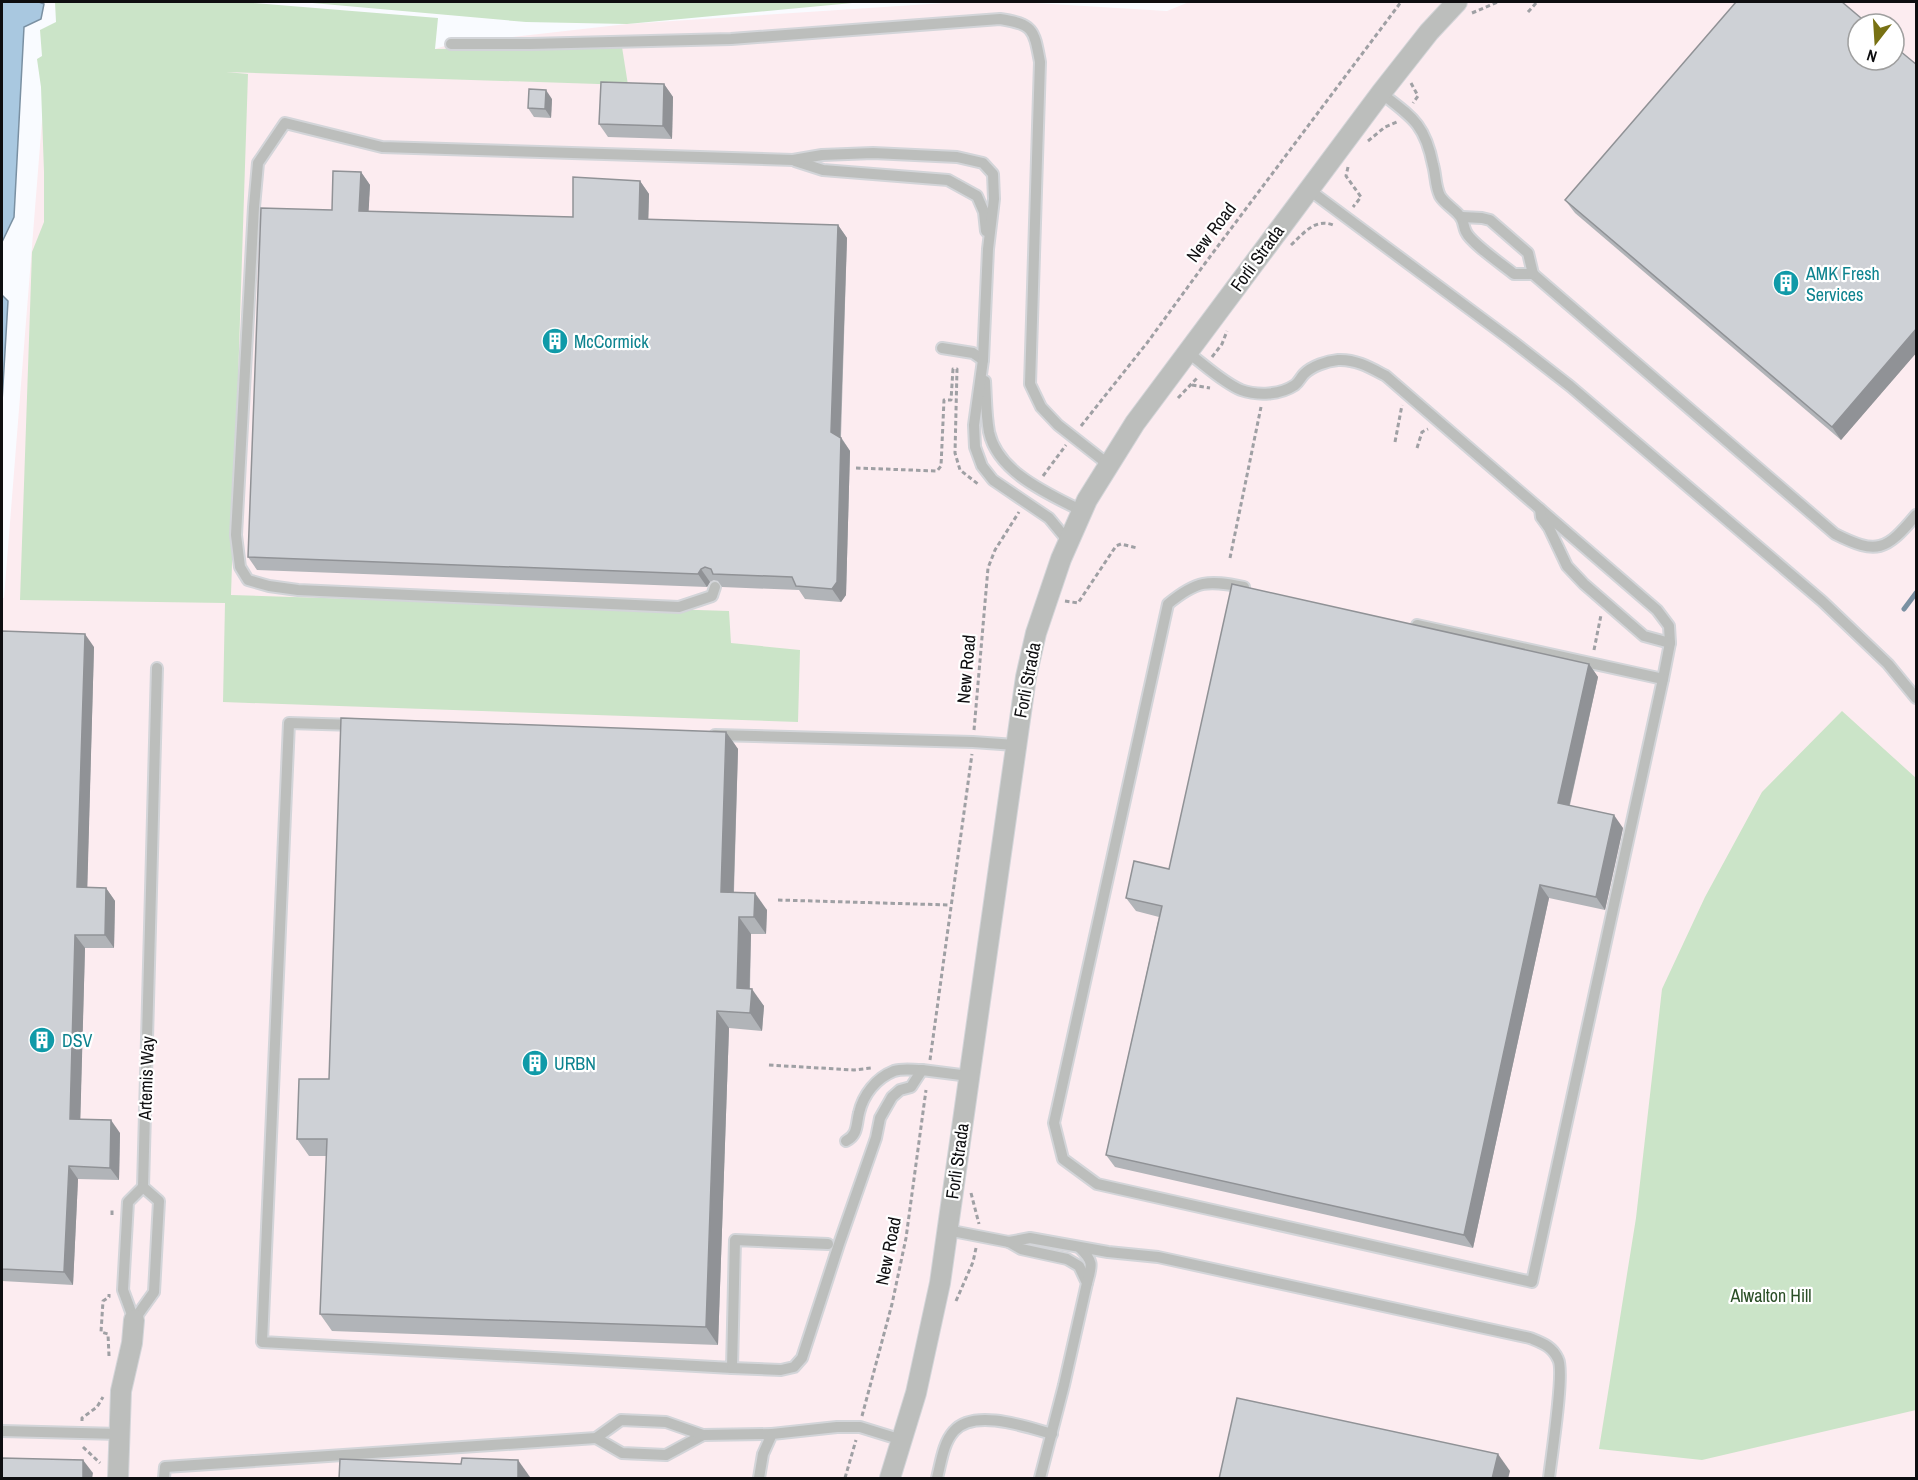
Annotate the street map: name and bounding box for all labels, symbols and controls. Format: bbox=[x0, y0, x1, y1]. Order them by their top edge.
north arrow bbox=[1846, 12, 1906, 72]
text: N bbox=[1864, 44, 1879, 68]
street label: New Road bbox=[1180, 197, 1242, 267]
street label: Forli Strada bbox=[1224, 220, 1290, 296]
place label: AMK Fresh Services bbox=[1805, 261, 1880, 307]
building icon: AMK Fresh Services bbox=[1771, 268, 1801, 298]
building icon: McCormick bbox=[540, 326, 570, 356]
place label: McCormick bbox=[574, 329, 649, 354]
street label: New Road bbox=[951, 634, 981, 704]
street label: Forli Strada bbox=[1007, 640, 1047, 720]
building icon: DSV bbox=[27, 1025, 57, 1055]
place label: DSV bbox=[62, 1028, 93, 1053]
street label: Artemis Way bbox=[132, 1035, 160, 1121]
building icon: URBN bbox=[520, 1048, 550, 1078]
place label: URBN bbox=[554, 1051, 596, 1076]
street label: Forli Strada bbox=[939, 1121, 975, 1201]
street label: New Road bbox=[869, 1215, 907, 1287]
park label: Alwalton Hill bbox=[1729, 1283, 1812, 1308]

